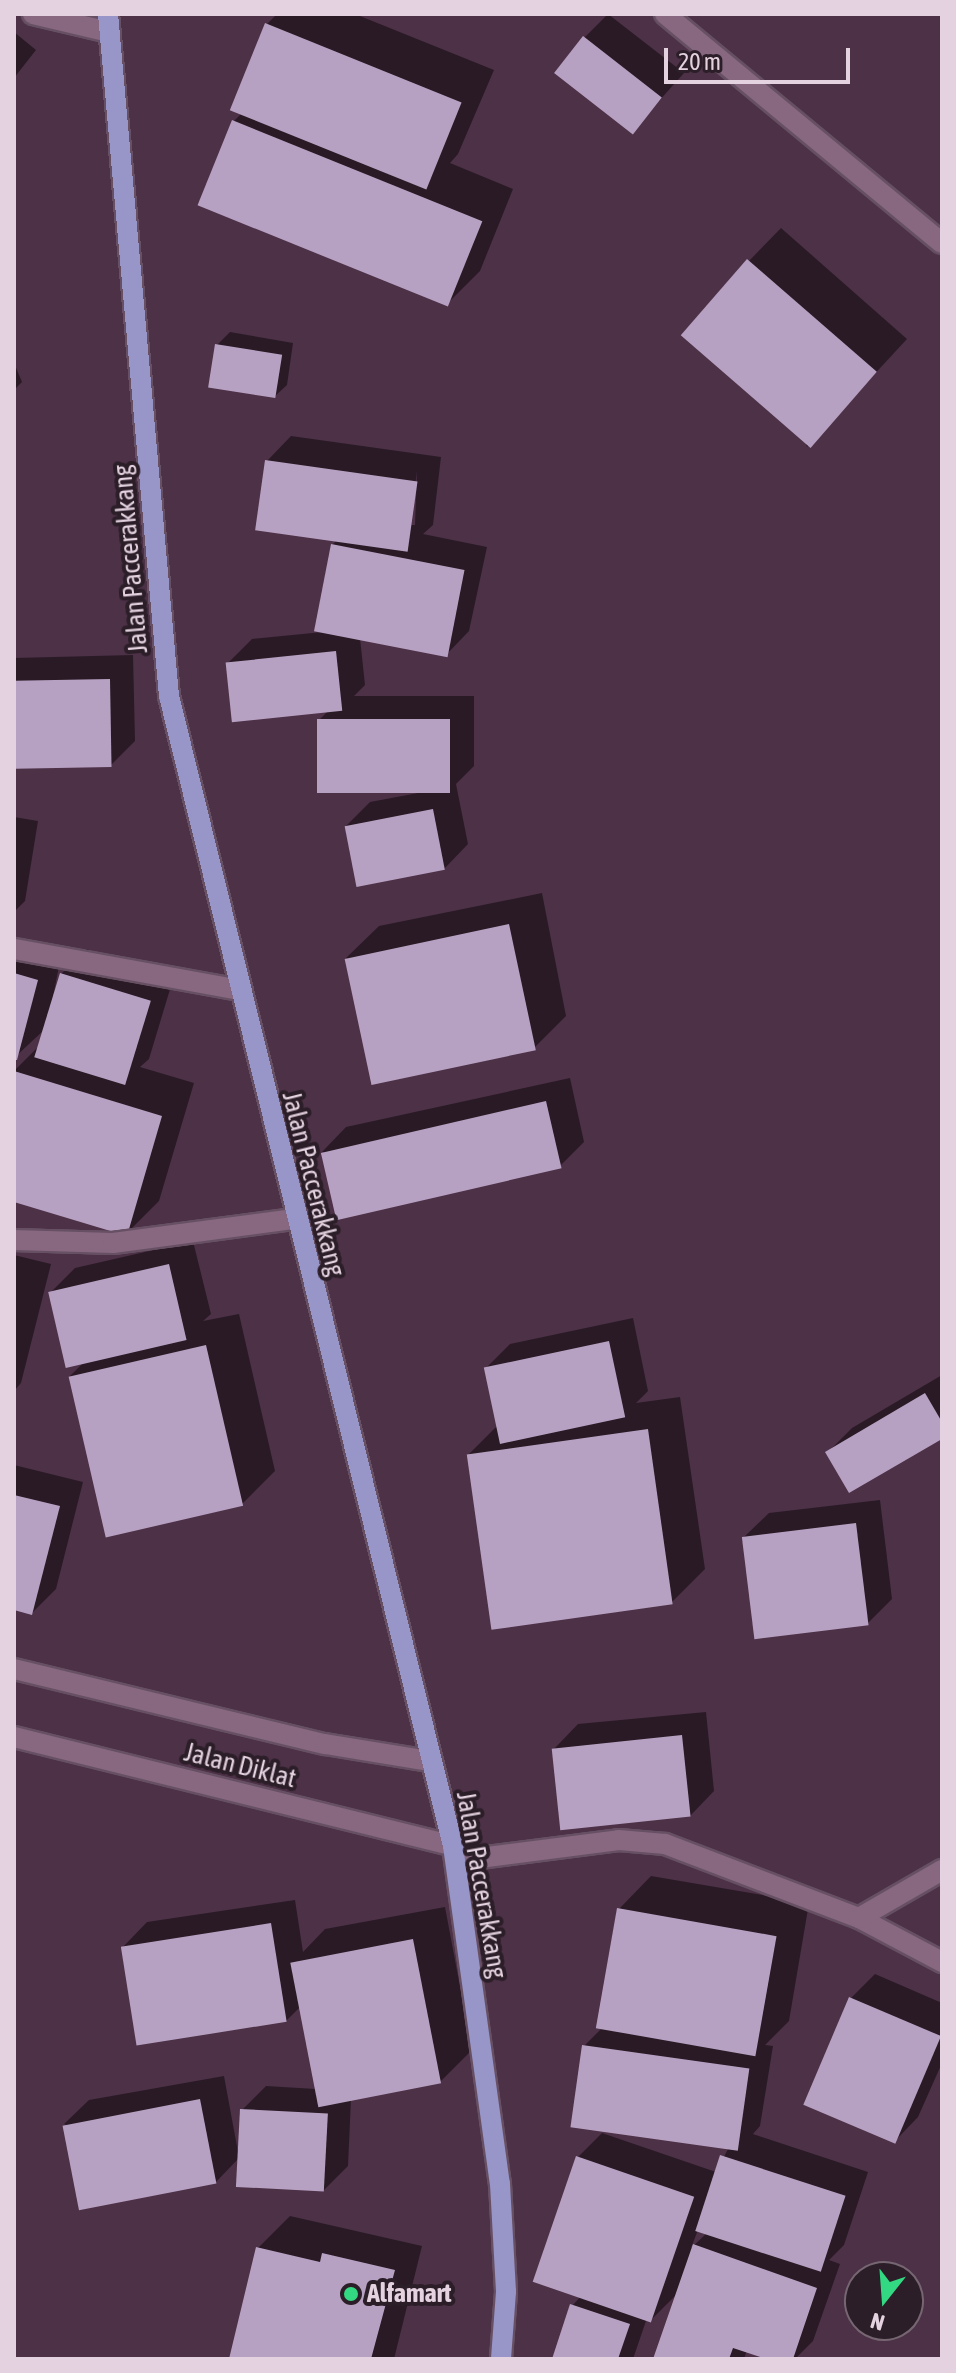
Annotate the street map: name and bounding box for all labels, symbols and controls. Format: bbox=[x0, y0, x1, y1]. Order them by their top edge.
scale bar bbox=[668, 32, 854, 82]
text: 20 m bbox=[678, 48, 721, 75]
street label: Jalan Paccerakkang bbox=[107, 464, 155, 654]
street label: Jalan Paccerakkang bbox=[275, 1089, 351, 1279]
street label: Jalan Diklat bbox=[181, 1737, 299, 1795]
street label: Jalan Paccerakkang bbox=[449, 1789, 513, 1981]
north arrow bbox=[844, 2261, 924, 2341]
place label: Alfamart bbox=[367, 2278, 452, 2310]
marker: Alfamart bbox=[342, 2285, 360, 2303]
text: N bbox=[868, 2308, 888, 2336]

